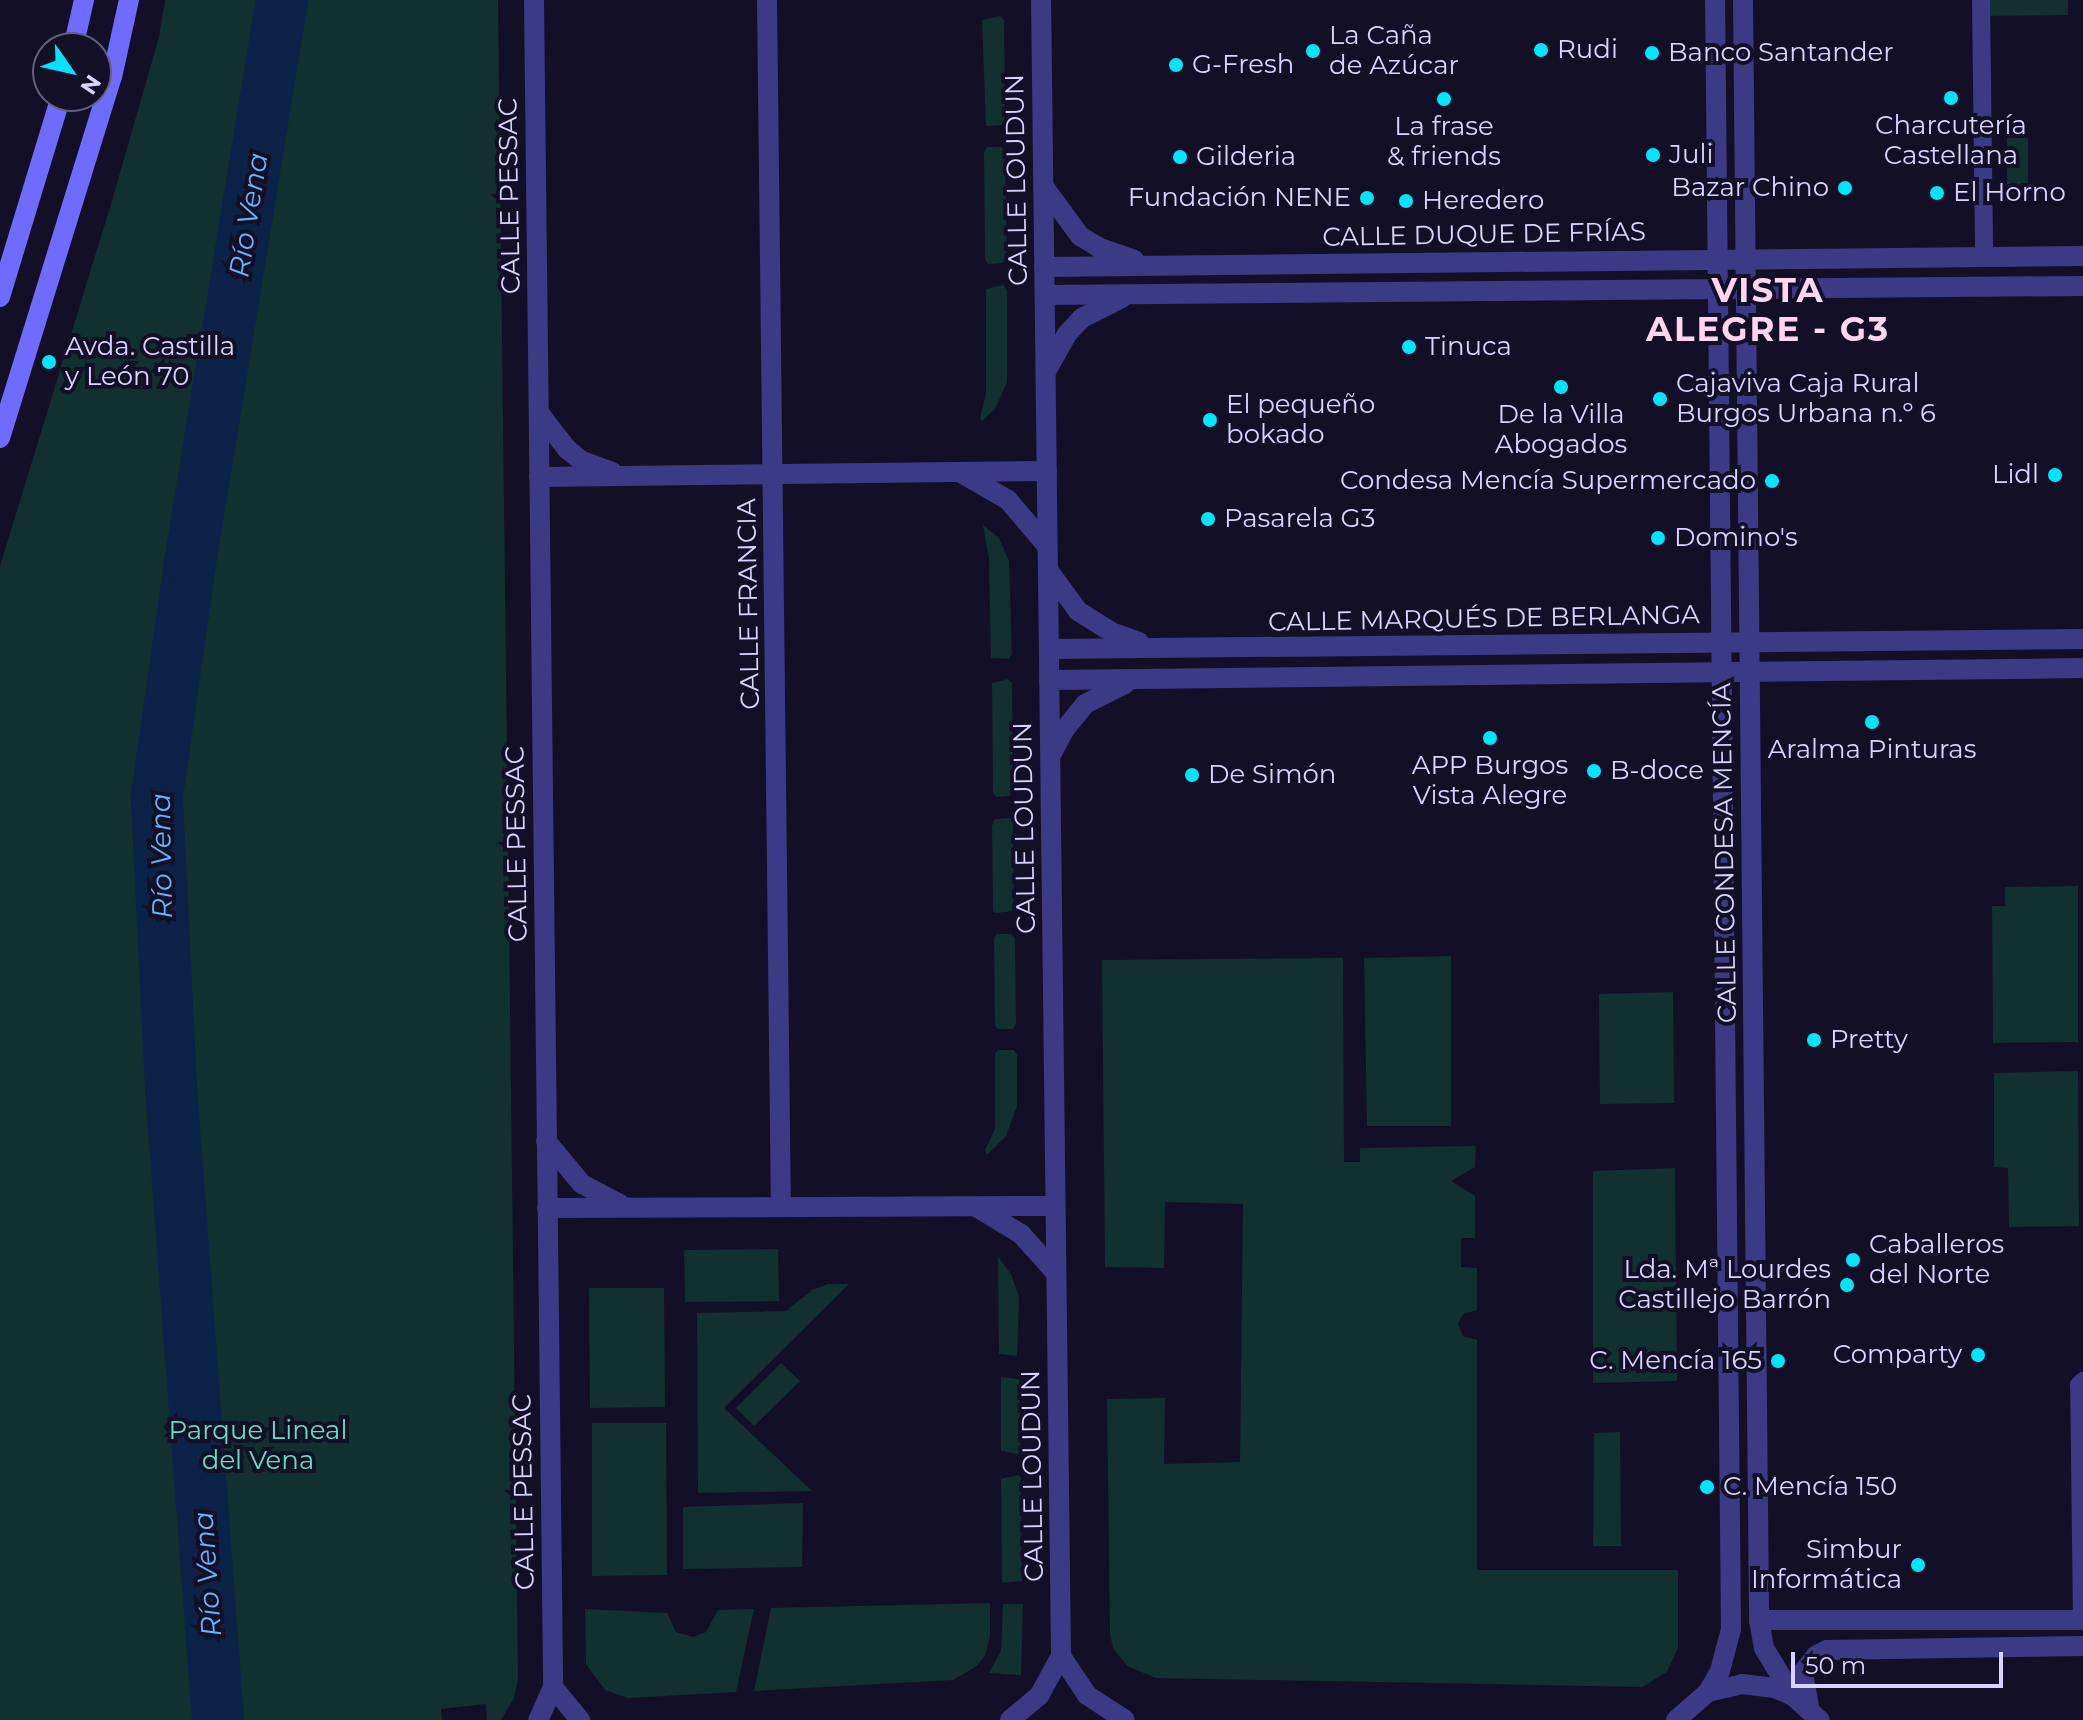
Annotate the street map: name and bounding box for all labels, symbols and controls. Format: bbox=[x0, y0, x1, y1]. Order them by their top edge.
place label: La Caña de Azúcar bbox=[1329, 20, 1459, 82]
north arrow bbox=[32, 32, 112, 112]
place label: Rudi bbox=[1557, 34, 1618, 66]
place label: Banco Santander bbox=[1668, 37, 1894, 69]
marker: Rudi bbox=[1532, 41, 1550, 59]
marker: La Caña de Azúcar bbox=[1304, 42, 1322, 60]
marker: Banco Santander bbox=[1643, 44, 1661, 62]
place label: G-Fresh bbox=[1192, 49, 1294, 81]
marker: G-Fresh bbox=[1167, 56, 1185, 74]
text: N bbox=[74, 70, 107, 100]
street label: CALLE LOUDUN bbox=[1000, 74, 1034, 286]
marker: Charcutería Castellana bbox=[1942, 89, 1960, 107]
marker: La frase & friends bbox=[1435, 90, 1453, 108]
street label: CALLE PESSAC bbox=[493, 98, 527, 294]
place label: Charcutería Castellana bbox=[1875, 110, 2027, 172]
place label: La frase & friends bbox=[1387, 111, 1501, 172]
place label: Juli bbox=[1669, 139, 1713, 171]
place label: Gilderia bbox=[1196, 141, 1296, 173]
marker: Juli bbox=[1644, 146, 1662, 164]
marker: Gilderia bbox=[1171, 148, 1189, 166]
water label: Río Vena bbox=[222, 150, 274, 280]
place label: Bazar Chino bbox=[1671, 172, 1829, 204]
place label: El Horno bbox=[1953, 177, 2066, 209]
marker: Bazar Chino bbox=[1836, 179, 1854, 197]
place label: Fundación NENE bbox=[1128, 182, 1351, 214]
marker: El Horno bbox=[1928, 184, 1946, 202]
place label: Heredero bbox=[1422, 185, 1544, 217]
marker: Fundación NENE bbox=[1358, 189, 1376, 207]
marker: Heredero bbox=[1397, 192, 1415, 210]
street label: CALLE DUQUE DE FRÍAS bbox=[1322, 217, 1646, 253]
district label: VISTA ALEGRE - G3 bbox=[1646, 270, 1890, 350]
place label: Avda. Castilla y León 70 bbox=[65, 331, 235, 392]
place label: Tinuca bbox=[1425, 331, 1512, 363]
marker: Tinuca bbox=[1400, 338, 1418, 356]
marker: Avda. Castilla y León 70 bbox=[40, 353, 58, 371]
place label: Cajaviva Caja Rural Burgos Urbana n.º 6 bbox=[1676, 368, 1936, 430]
marker: De la Villa Abogados bbox=[1552, 378, 1570, 396]
place label: El pequeño bokado bbox=[1226, 389, 1375, 450]
marker: Cajaviva Caja Rural Burgos Urbana n.º 6 bbox=[1651, 390, 1669, 408]
place label: De la Villa Abogados bbox=[1495, 399, 1627, 460]
marker: El pequeño bokado bbox=[1201, 411, 1219, 429]
place label: Lidl bbox=[1992, 459, 2039, 491]
place label: Condesa Mencía Supermercado bbox=[1340, 465, 1756, 497]
marker: Lidl bbox=[2046, 466, 2064, 484]
marker: Condesa Mencía Supermercado bbox=[1763, 472, 1781, 490]
street label: CALLE FRANCIA bbox=[732, 498, 766, 710]
place label: Pasarela G3 bbox=[1224, 503, 1375, 535]
marker: Pasarela G3 bbox=[1199, 510, 1217, 528]
place label: Domino's bbox=[1674, 522, 1798, 554]
marker: Domino's bbox=[1649, 529, 1667, 547]
street label: CALLE MARQUÉS DE BERLANGA bbox=[1268, 600, 1700, 638]
street label: CALLE CONDESA MENCÍA bbox=[1706, 682, 1744, 1024]
marker: Aralma Pinturas bbox=[1863, 713, 1881, 731]
street label: CALLE LOUDUN bbox=[1008, 722, 1042, 934]
marker: APP Burgos Vista Alegre bbox=[1481, 729, 1499, 747]
place label: Aralma Pinturas bbox=[1768, 734, 1976, 766]
street label: CALLE PESSAC bbox=[500, 746, 534, 942]
place label: APP Burgos Vista Alegre bbox=[1412, 750, 1568, 812]
place label: B-doce bbox=[1610, 755, 1704, 787]
place label: De Simón bbox=[1208, 759, 1336, 791]
marker: B-doce bbox=[1585, 762, 1603, 780]
marker: De Simón bbox=[1183, 766, 1201, 784]
water label: Río Vena bbox=[143, 793, 179, 919]
place label: Pretty bbox=[1830, 1024, 1908, 1056]
marker: Pretty bbox=[1805, 1031, 1823, 1049]
place label: Caballeros del Norte bbox=[1869, 1229, 2004, 1290]
marker: Caballeros del Norte bbox=[1844, 1251, 1862, 1269]
place label: Lda. Mª Lourdes Castillejo Barrón bbox=[1618, 1254, 1831, 1316]
marker: Lda. Mª Lourdes Castillejo Barrón bbox=[1838, 1276, 1856, 1294]
place label: Comparty bbox=[1833, 1339, 1962, 1371]
place label: C. Mencía 165 bbox=[1589, 1345, 1762, 1377]
marker: Comparty bbox=[1969, 1346, 1987, 1364]
marker: C. Mencía 165 bbox=[1769, 1352, 1787, 1370]
street label: CALLE LOUDUN bbox=[1016, 1370, 1050, 1582]
street label: CALLE PESSAC bbox=[507, 1394, 541, 1590]
park label: Parque Lineal del Vena bbox=[169, 1415, 347, 1476]
place label: C. Mencía 150 bbox=[1723, 1471, 1897, 1503]
marker: C. Mencía 150 bbox=[1698, 1478, 1716, 1496]
water label: Río Vena bbox=[186, 1510, 228, 1638]
place label: Simbur Informática bbox=[1751, 1534, 1902, 1596]
marker: Simbur Informática bbox=[1909, 1556, 1927, 1574]
scale bar bbox=[1795, 1636, 2007, 1686]
text: 50 m bbox=[1805, 1651, 1866, 1680]

